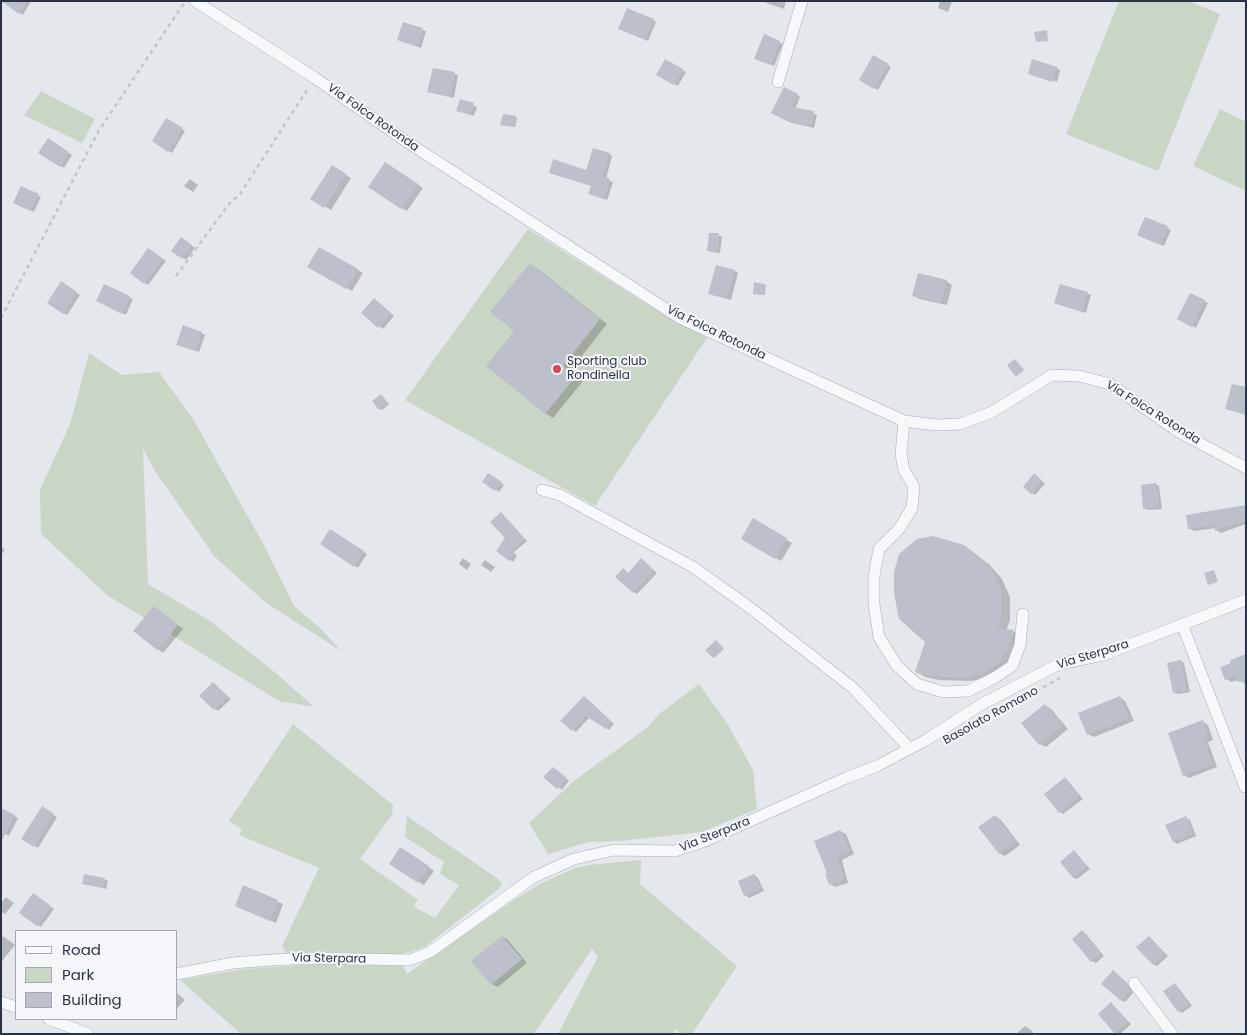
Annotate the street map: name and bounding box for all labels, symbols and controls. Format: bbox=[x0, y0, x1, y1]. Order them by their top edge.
street label: Via Folca Rotonda bbox=[324, 81, 422, 155]
street label: Via Folca Rotonda bbox=[664, 303, 768, 363]
place label: Sporting club Rondinella bbox=[567, 355, 647, 383]
marker: Sporting club Rondinella bbox=[551, 363, 563, 375]
street label: Via Folca Rotonda bbox=[1103, 378, 1203, 448]
street label: Via Sterpara bbox=[1055, 637, 1131, 673]
street label: Basolato Romano bbox=[941, 684, 1041, 748]
street label: Via Sterpara bbox=[678, 814, 752, 856]
legend bbox=[15, 930, 178, 1020]
text: Road bbox=[62, 939, 101, 960]
street label: Via Sterpara bbox=[292, 951, 366, 967]
text: Park bbox=[62, 964, 94, 985]
text: Building bbox=[62, 989, 122, 1010]

